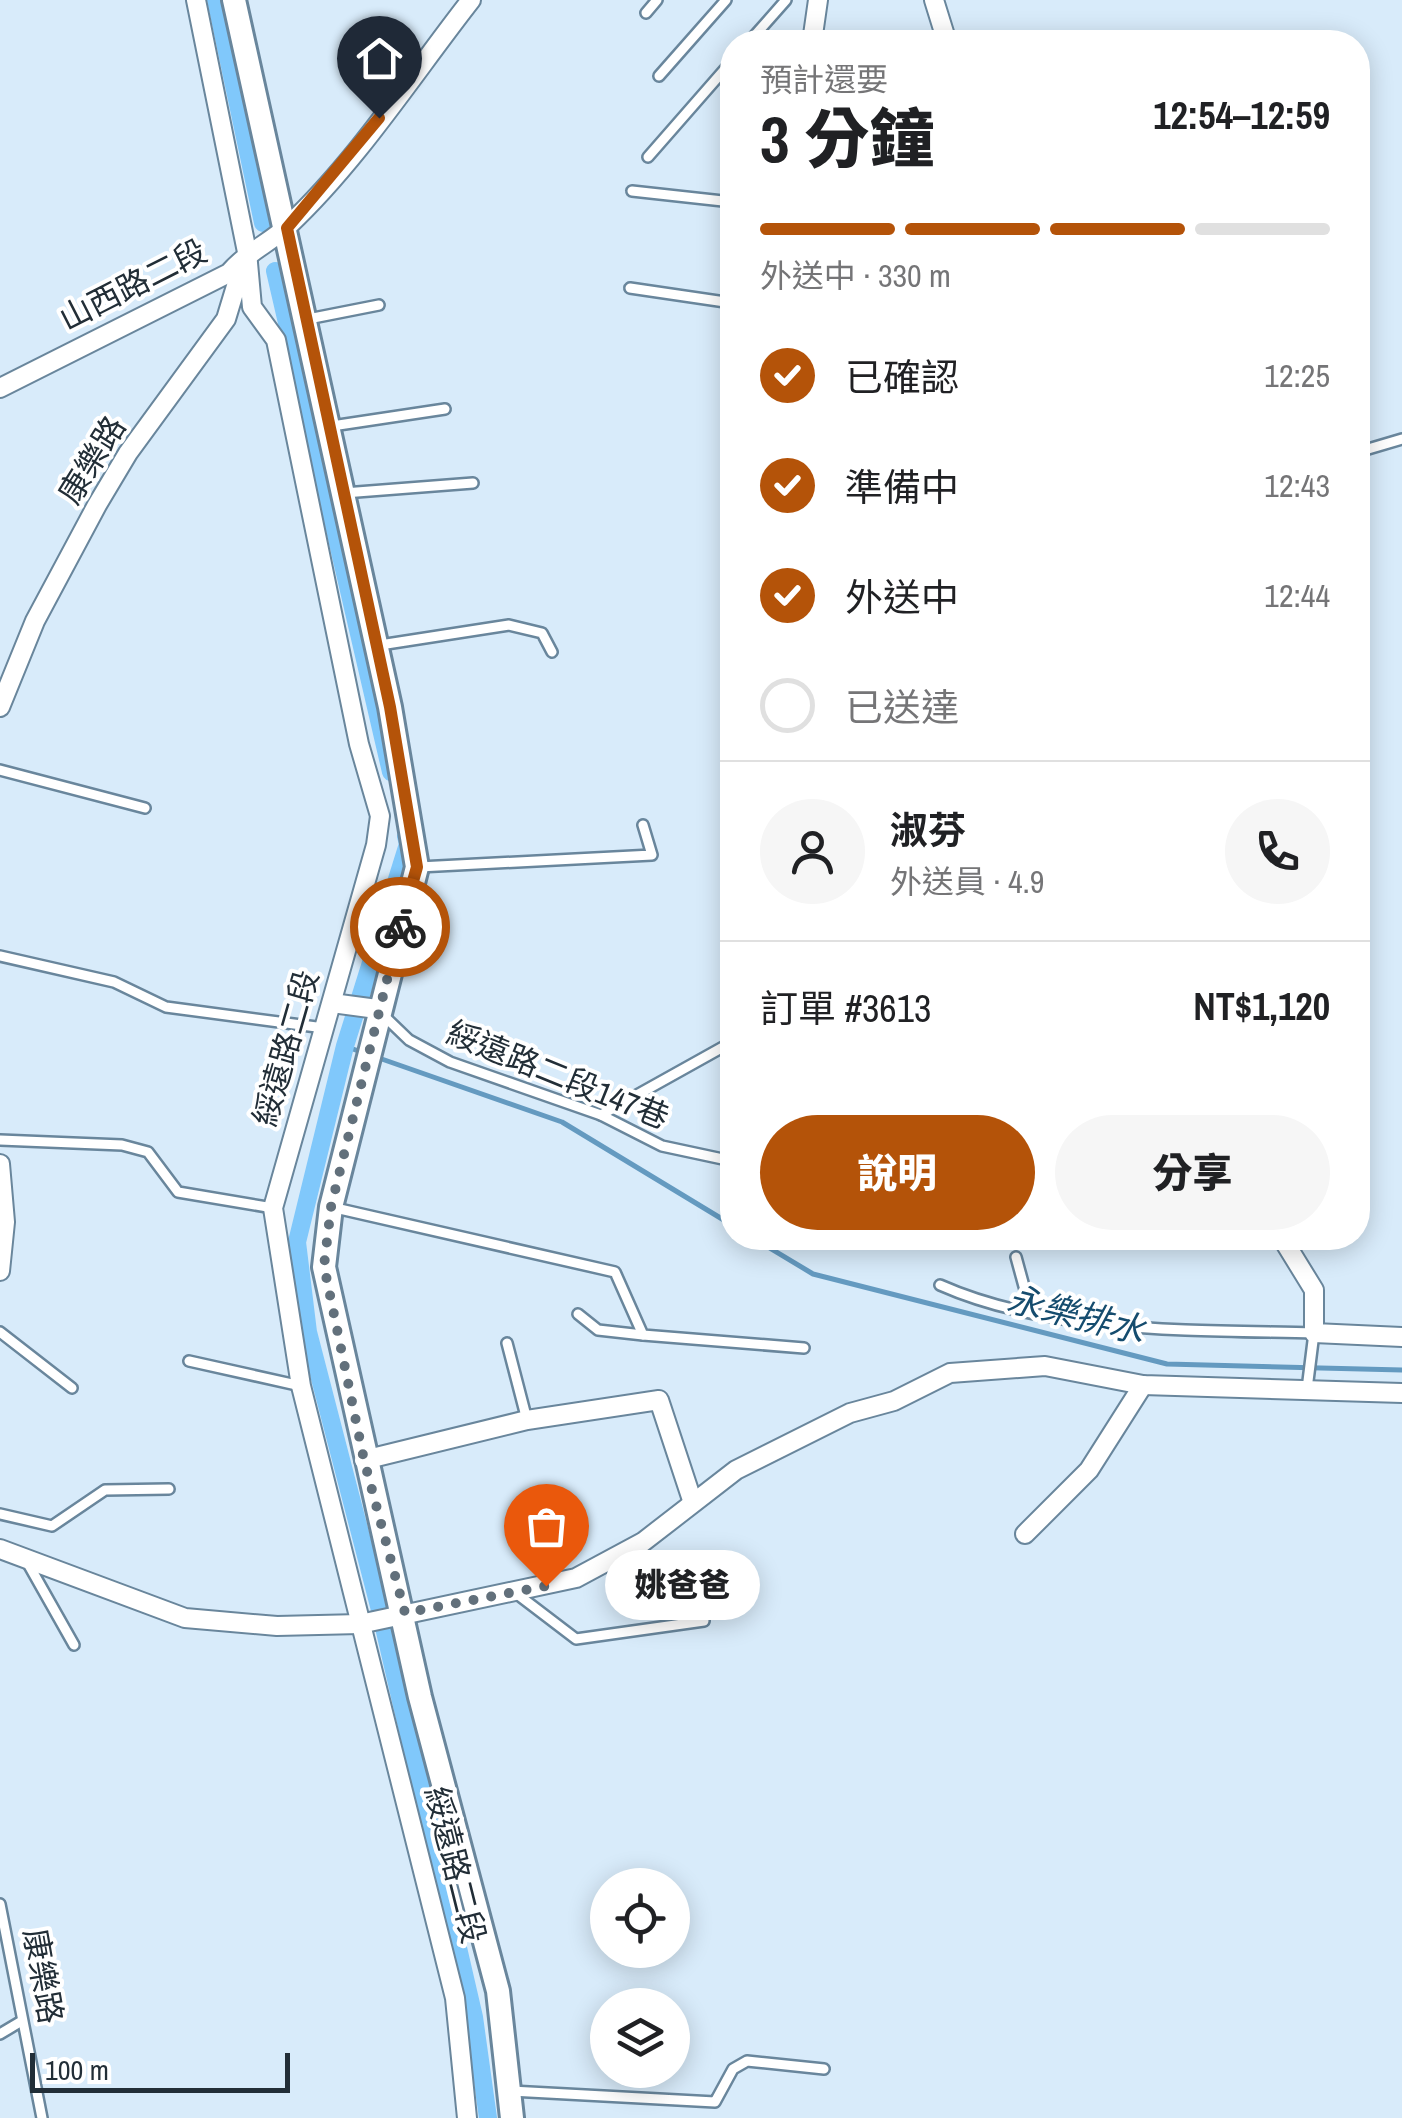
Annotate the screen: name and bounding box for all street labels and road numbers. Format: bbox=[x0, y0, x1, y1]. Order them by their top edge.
street label: 山西路二段 bbox=[52, 229, 214, 340]
street label: 康樂路 bbox=[48, 408, 135, 512]
street label: 綏遠路二段 bbox=[243, 965, 328, 1131]
street label: 綏遠路二段147巷 bbox=[441, 1010, 676, 1139]
street label: 綏遠路二段 bbox=[415, 1782, 496, 1948]
street label: 康樂路 bbox=[14, 1925, 73, 2027]

